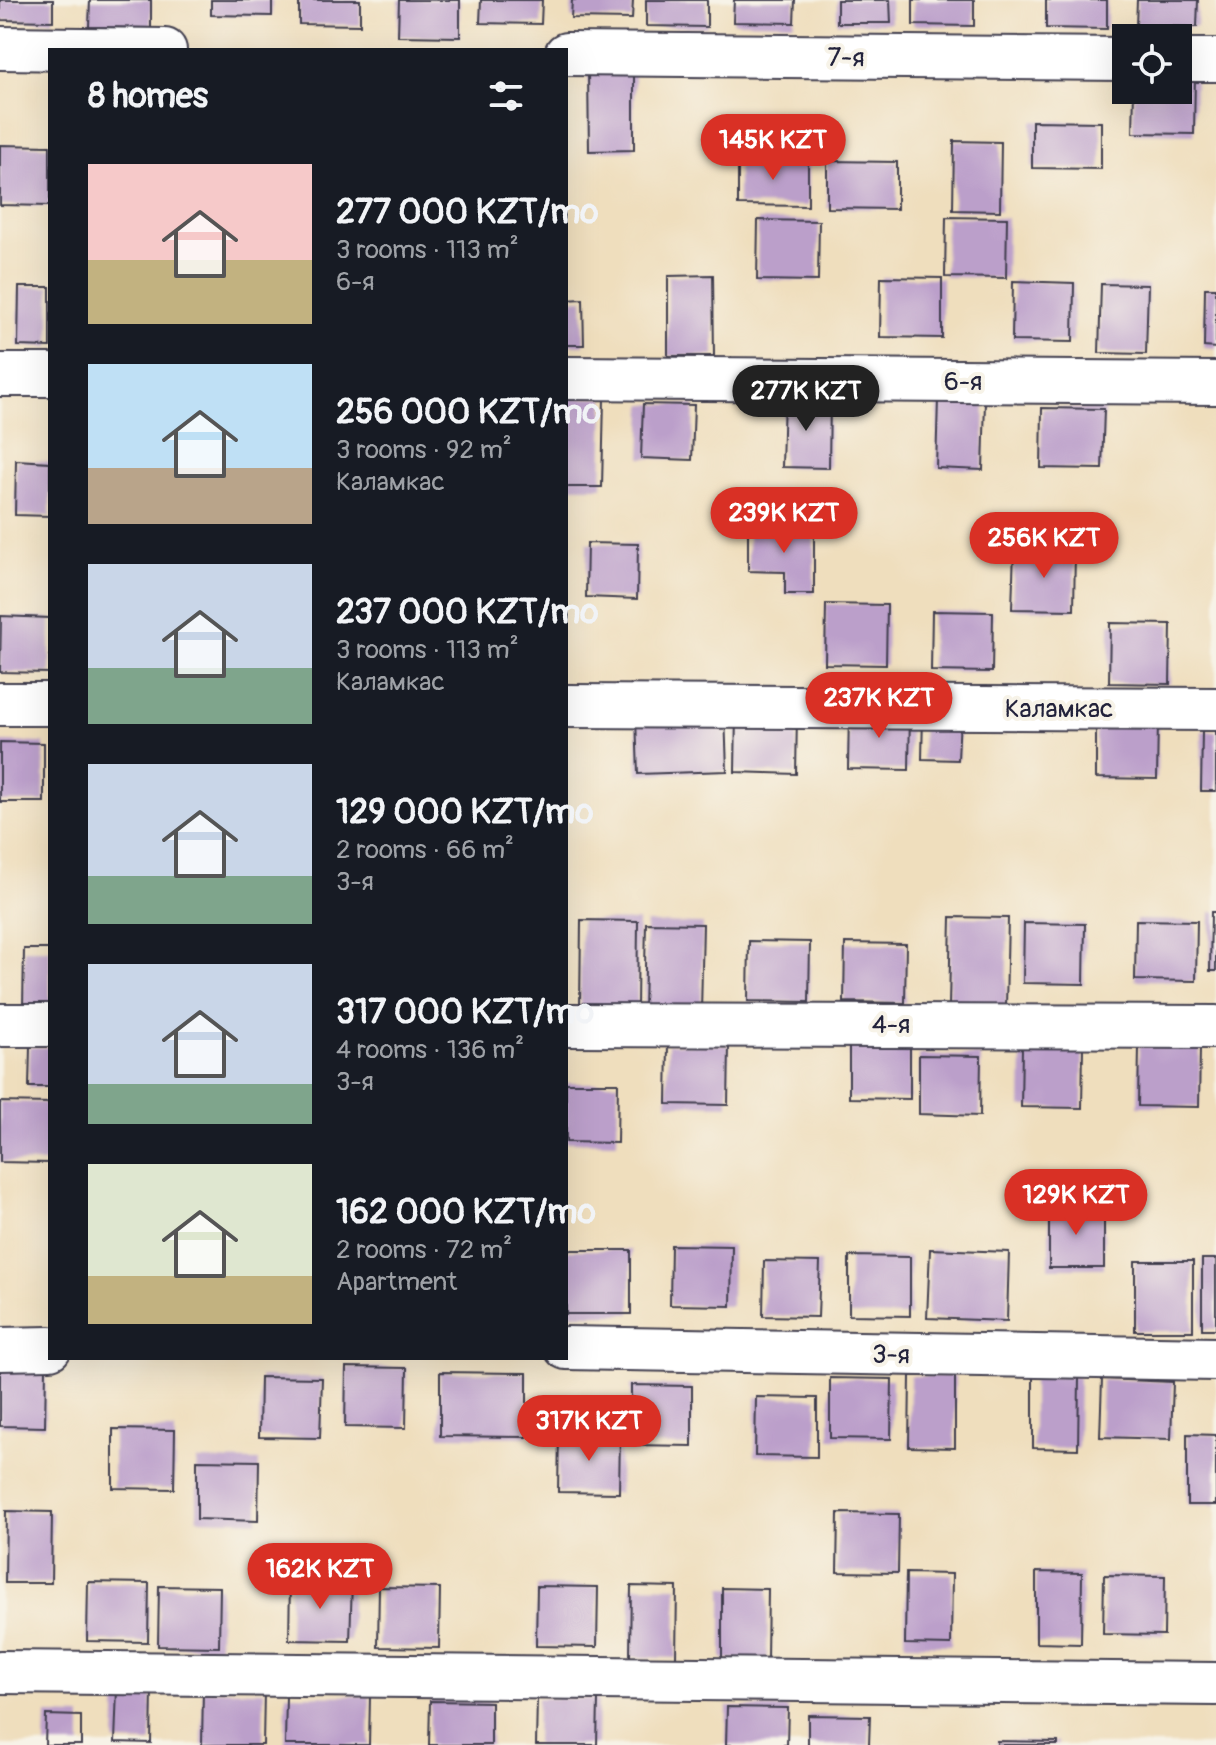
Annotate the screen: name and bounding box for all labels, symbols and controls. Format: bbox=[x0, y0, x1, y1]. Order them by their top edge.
map controls bbox=[1112, 24, 1192, 104]
button: locate bbox=[1112, 24, 1192, 104]
street label: 7-я bbox=[827, 42, 865, 74]
icon: filters bbox=[484, 74, 528, 118]
text: 8 homes bbox=[88, 75, 208, 118]
pin: 145K KZT bbox=[690, 114, 856, 182]
text: 145K KZT bbox=[719, 124, 827, 156]
text: 277 000 KZT/mo bbox=[336, 191, 599, 234]
icon: home bbox=[152, 196, 248, 292]
text: 3 rooms · 113 m² bbox=[336, 234, 519, 266]
text: 6-я bbox=[336, 266, 374, 298]
pin: 277K KZT bbox=[723, 365, 889, 433]
street label: 6-я bbox=[944, 366, 982, 398]
text: 277K KZT bbox=[750, 375, 862, 407]
text: 256 000 KZT/mo bbox=[336, 391, 601, 434]
icon: home bbox=[152, 396, 248, 492]
text: 3 rooms · 92 m² bbox=[336, 434, 512, 466]
text: Каламкас bbox=[336, 466, 445, 498]
pin: 239K KZT bbox=[701, 487, 867, 555]
text: 239K KZT bbox=[729, 497, 839, 529]
pin: 256K KZT bbox=[961, 512, 1127, 580]
text: 256K KZT bbox=[988, 522, 1100, 554]
text: 237 000 KZT/mo bbox=[336, 591, 599, 634]
icon: home bbox=[152, 596, 248, 692]
text: 3 rooms · 113 m² bbox=[336, 634, 519, 666]
text: Каламкас bbox=[336, 666, 445, 698]
pin: 237K KZT bbox=[796, 672, 962, 740]
text: 237K KZT bbox=[823, 682, 935, 714]
street label: Каламкас bbox=[1005, 693, 1113, 725]
text: 129 000 KZT/mo bbox=[336, 791, 593, 834]
icon: home bbox=[152, 796, 248, 892]
text: 2 rooms · 66 m² bbox=[336, 834, 514, 866]
text: 3-я bbox=[336, 866, 374, 898]
text: 317 000 KZT/mo bbox=[336, 991, 594, 1034]
icon: home bbox=[152, 996, 248, 1092]
street label: 4-я bbox=[872, 1009, 910, 1041]
text: 4 rooms · 136 m² bbox=[336, 1034, 524, 1066]
text: 3-я bbox=[336, 1066, 374, 1098]
pin: 129K KZT bbox=[993, 1169, 1159, 1237]
text: 129K KZT bbox=[1022, 1179, 1130, 1211]
text: 162 000 KZT/mo bbox=[336, 1191, 596, 1234]
icon: home bbox=[152, 1196, 248, 1292]
text: 2 rooms · 72 m² bbox=[336, 1234, 512, 1266]
text: Apartment bbox=[336, 1266, 457, 1298]
street label: 3-я bbox=[872, 1339, 910, 1371]
pin: 317K KZT bbox=[506, 1395, 672, 1463]
text: 317K KZT bbox=[535, 1405, 643, 1437]
pin: 162K KZT bbox=[237, 1543, 403, 1611]
text: 162K KZT bbox=[266, 1553, 375, 1585]

